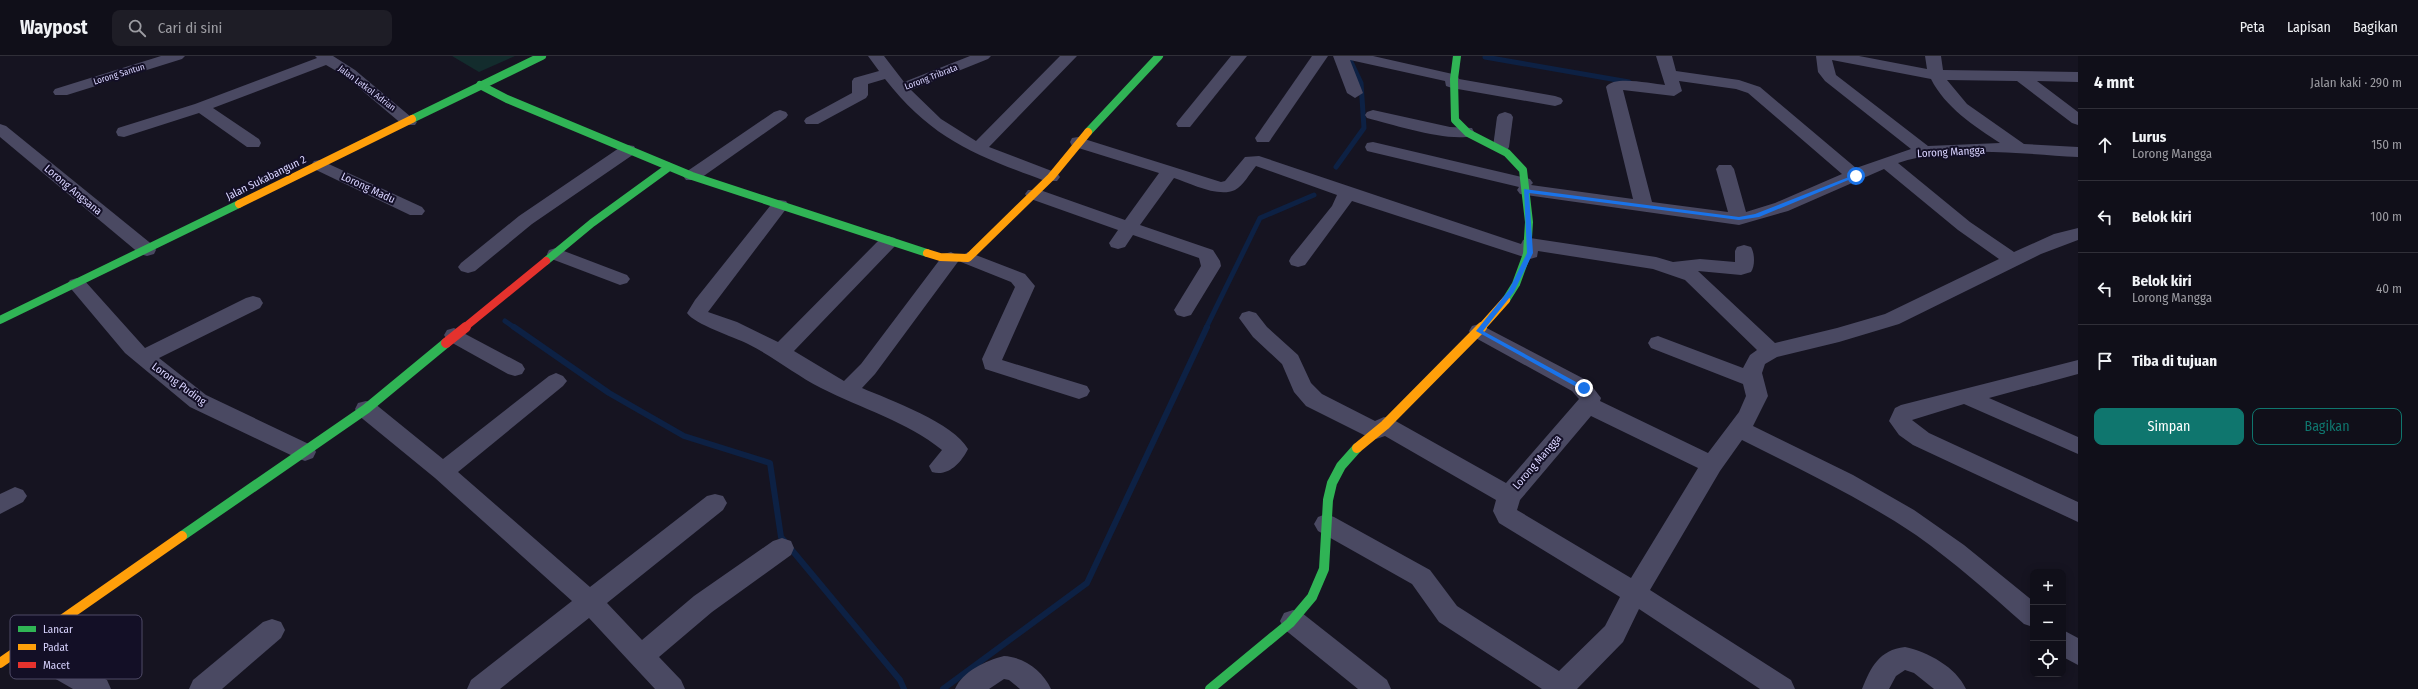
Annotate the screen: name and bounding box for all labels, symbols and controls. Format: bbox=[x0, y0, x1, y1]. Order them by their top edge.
search box bbox=[112, 10, 392, 46]
text: Waypost bbox=[20, 16, 88, 39]
icon: search bbox=[126, 17, 148, 39]
text: Cari di sini bbox=[158, 19, 222, 37]
text: Peta bbox=[2240, 19, 2265, 36]
text: Lapisan bbox=[2287, 19, 2331, 36]
text: Bagikan bbox=[2353, 19, 2398, 36]
street label: Lorong Santun bbox=[92, 61, 146, 87]
street label: Lorong Tribrata bbox=[903, 62, 959, 92]
street label: Jalan Letkol Adrian bbox=[336, 63, 398, 113]
text: 4 mnt bbox=[2094, 72, 2134, 93]
text: Jalan kaki · 290 m bbox=[2310, 75, 2402, 90]
text: Lurus bbox=[2132, 128, 2166, 146]
icon: ahead bbox=[2094, 134, 2116, 156]
text: 150 m bbox=[2371, 137, 2402, 152]
street label: Lorong Mangga bbox=[1917, 144, 1985, 160]
text: Lorong Mangga bbox=[2132, 146, 2212, 161]
street label: Jalan Sukabangun 2 bbox=[224, 153, 308, 203]
street label: Lorong Angsana bbox=[42, 162, 104, 218]
route start bbox=[1847, 167, 1865, 185]
street label: Lorong Madu bbox=[339, 170, 397, 206]
icon: left bbox=[2094, 206, 2116, 228]
text: Belok kiri bbox=[2132, 208, 2192, 226]
text: 100 m bbox=[2370, 209, 2402, 224]
text: Belok kiri bbox=[2132, 272, 2192, 290]
icon: left bbox=[2094, 278, 2116, 300]
text: 40 m bbox=[2376, 281, 2402, 296]
text: Lorong Mangga bbox=[2132, 290, 2212, 305]
icon: arrive bbox=[2094, 350, 2116, 372]
text: Tiba di tujuan bbox=[2132, 352, 2217, 370]
street label: Lorong Puding bbox=[149, 360, 209, 409]
route end bbox=[1575, 379, 1593, 397]
button: Simpan bbox=[2094, 408, 2244, 445]
button: Bagikan bbox=[2252, 408, 2402, 445]
street label: Lorong Mangga bbox=[1510, 432, 1564, 492]
map controls bbox=[2030, 569, 2066, 677]
button: + bbox=[2030, 569, 2066, 605]
button: − bbox=[2030, 605, 2066, 641]
legend bbox=[10, 615, 142, 679]
text: Lancar bbox=[43, 623, 73, 636]
text: Padat bbox=[43, 641, 69, 654]
button: locate bbox=[2030, 641, 2066, 677]
text: Macet bbox=[43, 659, 70, 672]

